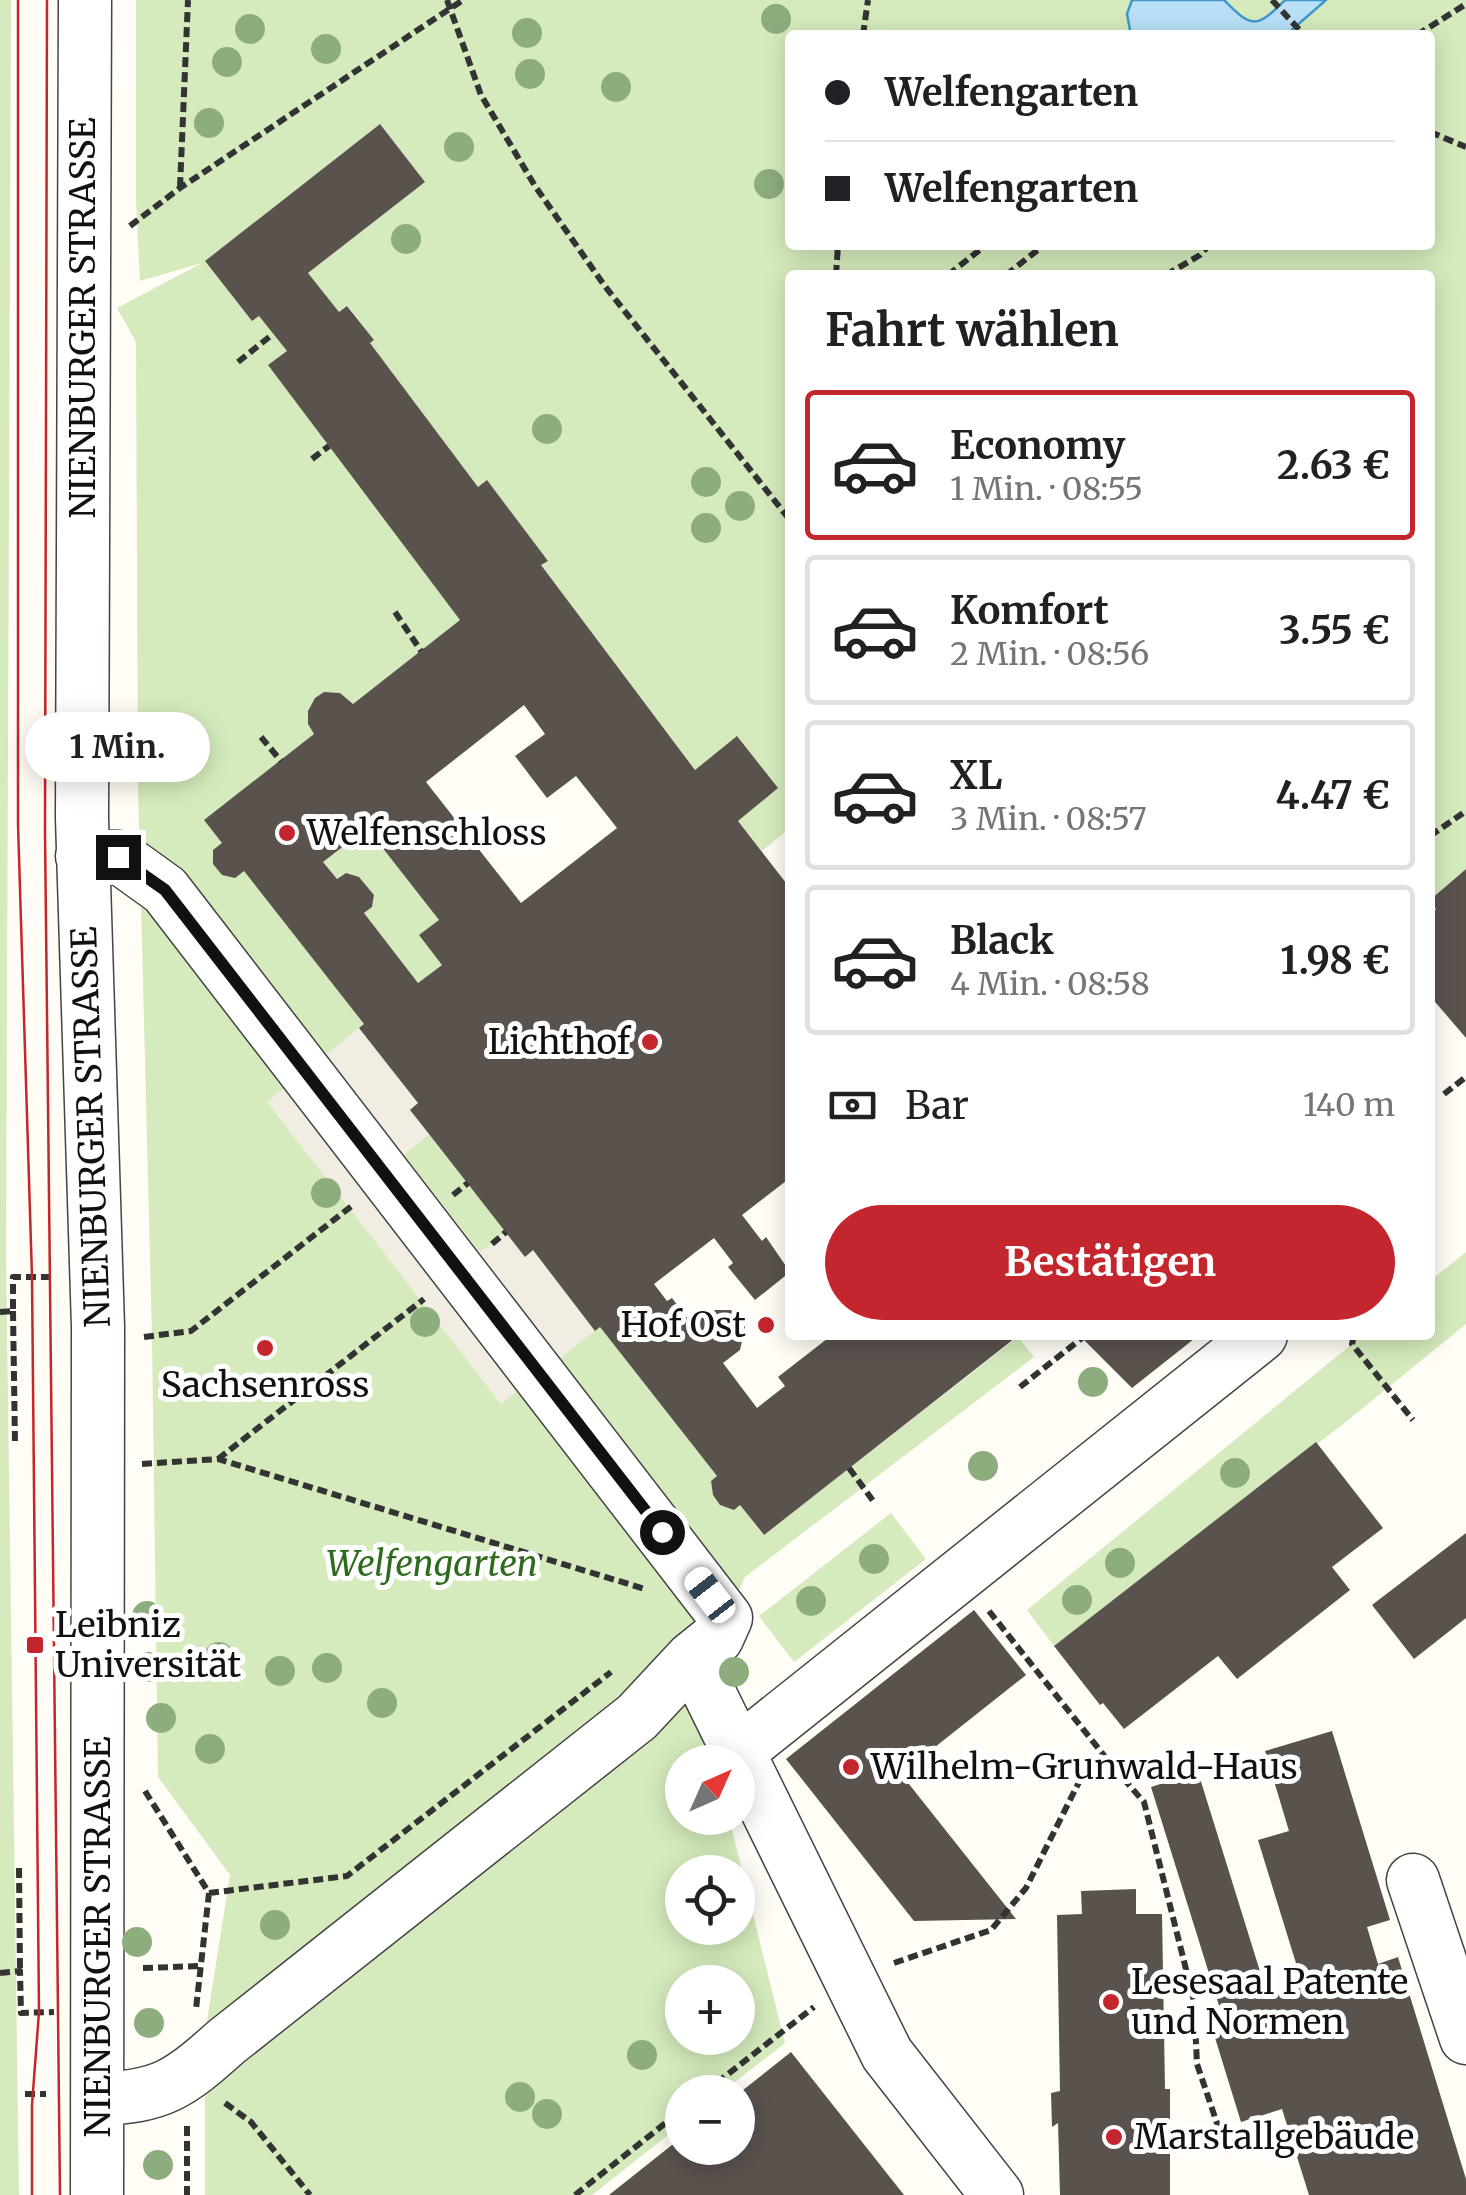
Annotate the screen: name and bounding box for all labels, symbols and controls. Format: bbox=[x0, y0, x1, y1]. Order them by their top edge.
text: Welfengarten bbox=[885, 69, 1138, 116]
street label: NIENBURGER STRASSE bbox=[61, 118, 105, 518]
text: Welfengarten bbox=[885, 165, 1138, 212]
text: Fahrt wählen bbox=[825, 302, 1119, 358]
icon: car bbox=[830, 420, 920, 510]
text: Economy bbox=[950, 422, 1125, 469]
text: 2.63 € bbox=[1277, 442, 1390, 489]
text: 1 Min. · 08:55 bbox=[950, 469, 1143, 509]
icon: car bbox=[830, 585, 920, 675]
text: Komfort bbox=[950, 587, 1109, 634]
text: 3.55 € bbox=[1279, 607, 1390, 654]
text: 2 Min. · 08:56 bbox=[950, 634, 1149, 674]
callout: 1 Min. bbox=[26, 712, 210, 782]
text: 1 Min. bbox=[70, 727, 165, 767]
icon: car bbox=[830, 750, 920, 840]
text: XL bbox=[950, 752, 1002, 799]
text: 4.47 € bbox=[1276, 772, 1390, 819]
text: 3 Min. · 08:57 bbox=[950, 799, 1147, 839]
place label: Welfenschloss bbox=[306, 811, 547, 855]
marker: Welfenschloss bbox=[276, 822, 298, 844]
route end bbox=[96, 835, 141, 880]
icon: car bbox=[830, 915, 920, 1005]
text: Black bbox=[950, 917, 1054, 964]
street label: NIENBURGER STRASSE bbox=[62, 926, 120, 1328]
text: 1.98 € bbox=[1280, 937, 1390, 984]
text: 4 Min. · 08:58 bbox=[950, 964, 1150, 1004]
place label: Lichthof bbox=[488, 1020, 632, 1064]
marker: Lichthof bbox=[639, 1031, 661, 1053]
icon: cash bbox=[825, 1078, 880, 1133]
text: Bar bbox=[905, 1082, 969, 1129]
text: 140 m bbox=[1303, 1085, 1395, 1125]
button: Bestätigen bbox=[825, 1205, 1395, 1320]
place label: Hof Ost bbox=[621, 1303, 746, 1347]
marker: Hof Ost bbox=[755, 1314, 777, 1336]
marker: Sachsenross bbox=[254, 1337, 276, 1359]
place label: Sachsenross bbox=[161, 1363, 369, 1407]
route start bbox=[640, 1510, 685, 1555]
park label: Welfengarten bbox=[326, 1542, 538, 1586]
car bbox=[680, 1562, 740, 1628]
place label: Leibniz Universität bbox=[55, 1603, 241, 1687]
marker: Leibniz Universität bbox=[24, 1634, 46, 1656]
street label: NIENBURGER STRASSE bbox=[76, 1737, 120, 2137]
north arrow bbox=[665, 1745, 755, 1835]
map controls bbox=[665, 1745, 755, 2165]
place label: Wilhelm-Grunwald-Haus bbox=[870, 1745, 1298, 1789]
marker: Wilhelm-Grunwald-Haus bbox=[840, 1756, 862, 1778]
button: locate bbox=[665, 1855, 755, 1945]
place label: Lesesaal Patente und Normen bbox=[1131, 1960, 1408, 2044]
button: + bbox=[665, 1965, 755, 2055]
marker: Lesesaal Patente und Normen bbox=[1100, 1991, 1122, 2013]
button: − bbox=[665, 2075, 755, 2165]
place label: Marstallgebäude bbox=[1134, 2115, 1414, 2159]
marker: Marstallgebäude bbox=[1103, 2126, 1125, 2148]

